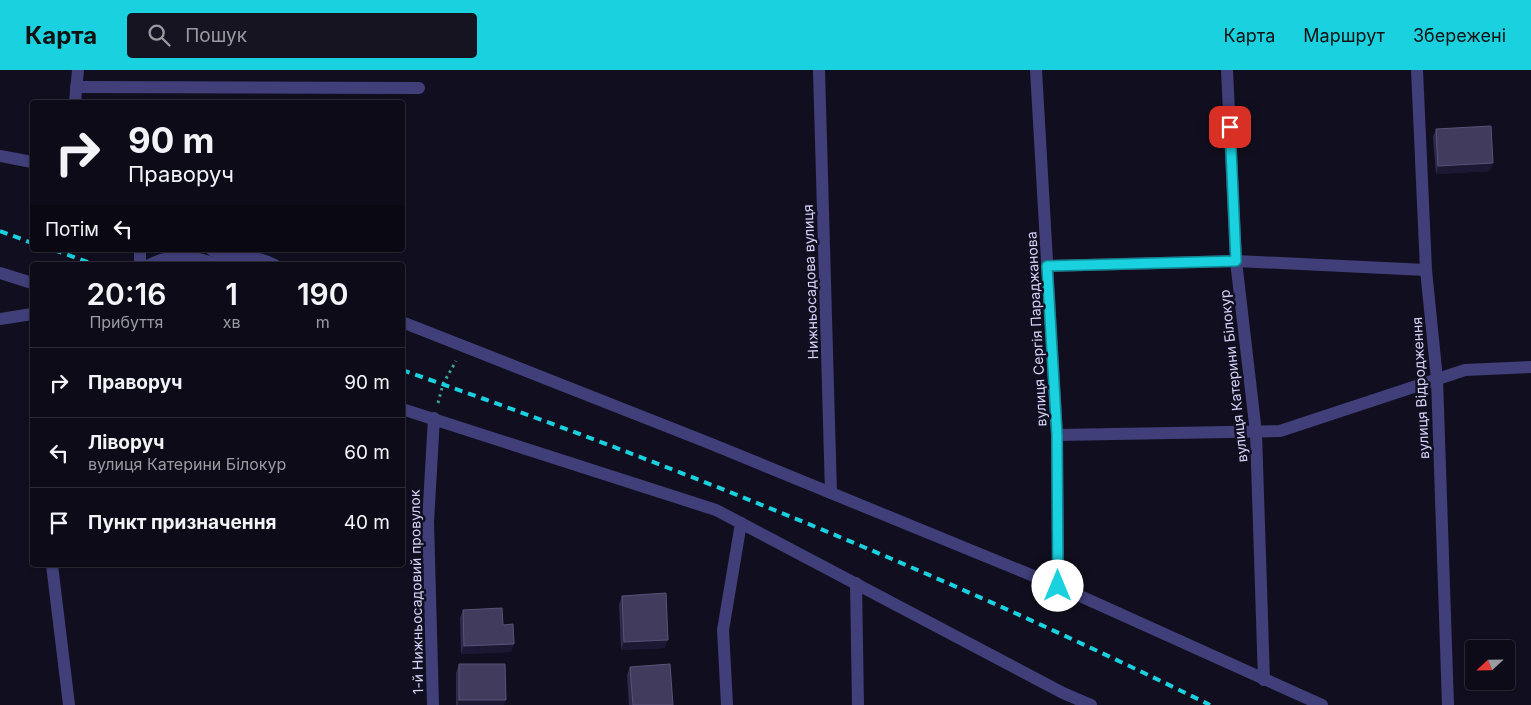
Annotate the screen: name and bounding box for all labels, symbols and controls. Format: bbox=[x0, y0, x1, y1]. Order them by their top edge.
search box bbox=[127, 13, 477, 58]
text: Карта bbox=[25, 21, 97, 50]
icon: search bbox=[145, 21, 173, 49]
text: Пошук bbox=[185, 24, 247, 47]
text: Карта bbox=[1224, 25, 1275, 46]
text: Маршрут bbox=[1303, 25, 1385, 46]
text: Збережені bbox=[1413, 25, 1506, 46]
pin bbox=[1209, 106, 1251, 148]
icon: arrive bbox=[1216, 113, 1244, 141]
text: 90 m bbox=[128, 119, 215, 161]
icon: right bbox=[45, 120, 110, 185]
text: Праворуч bbox=[128, 161, 234, 187]
street label: Нижньосадова вулиця bbox=[799, 204, 821, 360]
icon: left bbox=[109, 215, 137, 243]
text: Потім bbox=[45, 218, 99, 241]
street label: вулиця Сергія Параджанова bbox=[1022, 231, 1050, 427]
text: 20:16 bbox=[86, 276, 166, 312]
text: 1 bbox=[225, 276, 238, 312]
text: 190 bbox=[297, 276, 349, 312]
street label: вулиця Катерини Білокур bbox=[1215, 289, 1251, 463]
text: Прибуття bbox=[89, 312, 163, 332]
text: хв bbox=[223, 312, 241, 332]
text: m bbox=[316, 312, 330, 332]
street label: вулиця Відродження bbox=[1408, 317, 1432, 459]
icon: right bbox=[45, 369, 73, 397]
text: Праворуч bbox=[88, 371, 182, 394]
text: 90 m bbox=[344, 371, 390, 394]
text: Ліворуч bbox=[88, 431, 164, 454]
icon: left bbox=[45, 439, 73, 467]
text: 60 m bbox=[344, 441, 390, 464]
text: вулиця Катерини Білокур bbox=[88, 454, 286, 474]
street label: 1-й Нижньосадовий провулок bbox=[406, 489, 426, 695]
icon: arrive bbox=[45, 509, 73, 537]
text: Пункт призначення bbox=[88, 511, 276, 534]
text: 40 m bbox=[344, 511, 390, 534]
position arrow bbox=[1031, 559, 1083, 611]
north arrow bbox=[1465, 640, 1515, 690]
map controls bbox=[1465, 640, 1515, 690]

